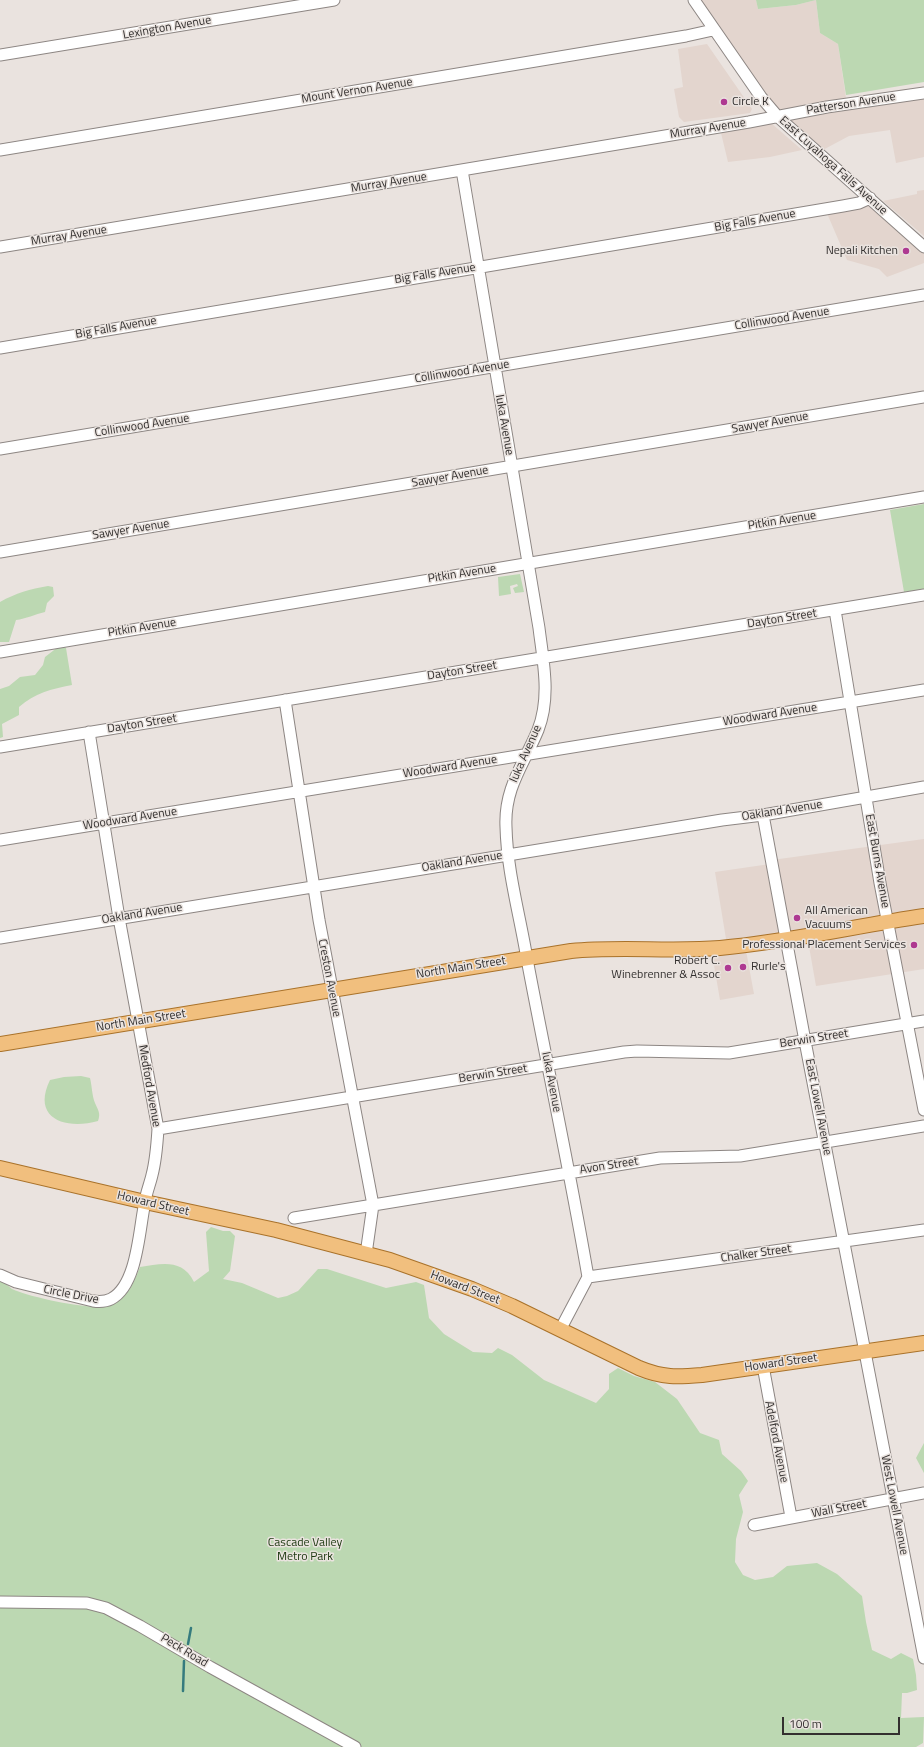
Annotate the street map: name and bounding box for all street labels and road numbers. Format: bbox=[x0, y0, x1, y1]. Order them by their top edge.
street label: Lexington Avenue bbox=[122, 13, 212, 43]
street label: Mount Vernon Avenue bbox=[300, 75, 414, 107]
street label: Patterson Avenue bbox=[805, 90, 897, 118]
street label: East Cuyahoga Falls Avenue bbox=[776, 114, 890, 218]
street label: Murray Avenue bbox=[669, 116, 747, 142]
street label: Murray Avenue bbox=[350, 170, 428, 196]
street label: Big Falls Avenue bbox=[713, 207, 797, 235]
street label: Murray Avenue bbox=[30, 223, 108, 249]
street label: Big Falls Avenue bbox=[393, 260, 477, 288]
street label: Collinwood Avenue bbox=[734, 304, 830, 334]
street label: Big Falls Avenue bbox=[74, 314, 158, 342]
street label: Collinwood Avenue bbox=[414, 357, 510, 387]
street label: Iuka Avenue bbox=[492, 394, 516, 456]
street label: Sawyer Avenue bbox=[730, 409, 810, 437]
street label: Collinwood Avenue bbox=[94, 411, 190, 441]
street label: Sawyer Avenue bbox=[410, 463, 490, 491]
street label: Pitkin Avenue bbox=[747, 508, 817, 534]
street label: Sawyer Avenue bbox=[91, 517, 171, 543]
street label: Pitkin Avenue bbox=[427, 561, 497, 587]
street label: Dayton Street bbox=[746, 606, 818, 632]
street label: Pitkin Avenue bbox=[107, 615, 177, 641]
street label: Dayton Street bbox=[426, 658, 498, 684]
street label: Woodward Avenue bbox=[722, 700, 818, 730]
street label: Dayton Street bbox=[106, 711, 178, 737]
street label: Iuka Avenue bbox=[507, 723, 545, 785]
street label: Woodward Avenue bbox=[402, 752, 498, 782]
street label: Oakland Avenue bbox=[741, 798, 823, 824]
street label: Woodward Avenue bbox=[82, 804, 178, 834]
street label: East Burns Avenue bbox=[862, 813, 892, 909]
street label: Oakland Avenue bbox=[421, 849, 503, 875]
street label: Oakland Avenue bbox=[101, 901, 183, 927]
street label: Creston Avenue bbox=[314, 938, 344, 1018]
street label: North Main Street bbox=[415, 954, 507, 982]
street label: North Main Street bbox=[95, 1007, 187, 1035]
street label: Berwin Street bbox=[779, 1026, 849, 1052]
street label: Medford Avenue bbox=[135, 1044, 163, 1128]
street label: Iuka Avenue bbox=[538, 1051, 564, 1113]
street label: East Lowell Avenue bbox=[802, 1058, 834, 1156]
street label: Berwin Street bbox=[458, 1061, 528, 1087]
street label: Avon Street bbox=[579, 1154, 639, 1178]
street label: Howard Street bbox=[116, 1189, 190, 1219]
street label: Chalker Street bbox=[720, 1242, 792, 1266]
street label: Howard Street bbox=[428, 1268, 502, 1308]
street label: Circle Drive bbox=[42, 1283, 100, 1307]
street label: Howard Street bbox=[744, 1351, 818, 1375]
street label: Adelford Avenue bbox=[761, 1400, 791, 1484]
street label: West Lowell Avenue bbox=[877, 1454, 911, 1556]
street label: Wall Street bbox=[810, 1497, 868, 1521]
street label: Peck Road bbox=[158, 1631, 210, 1671]

